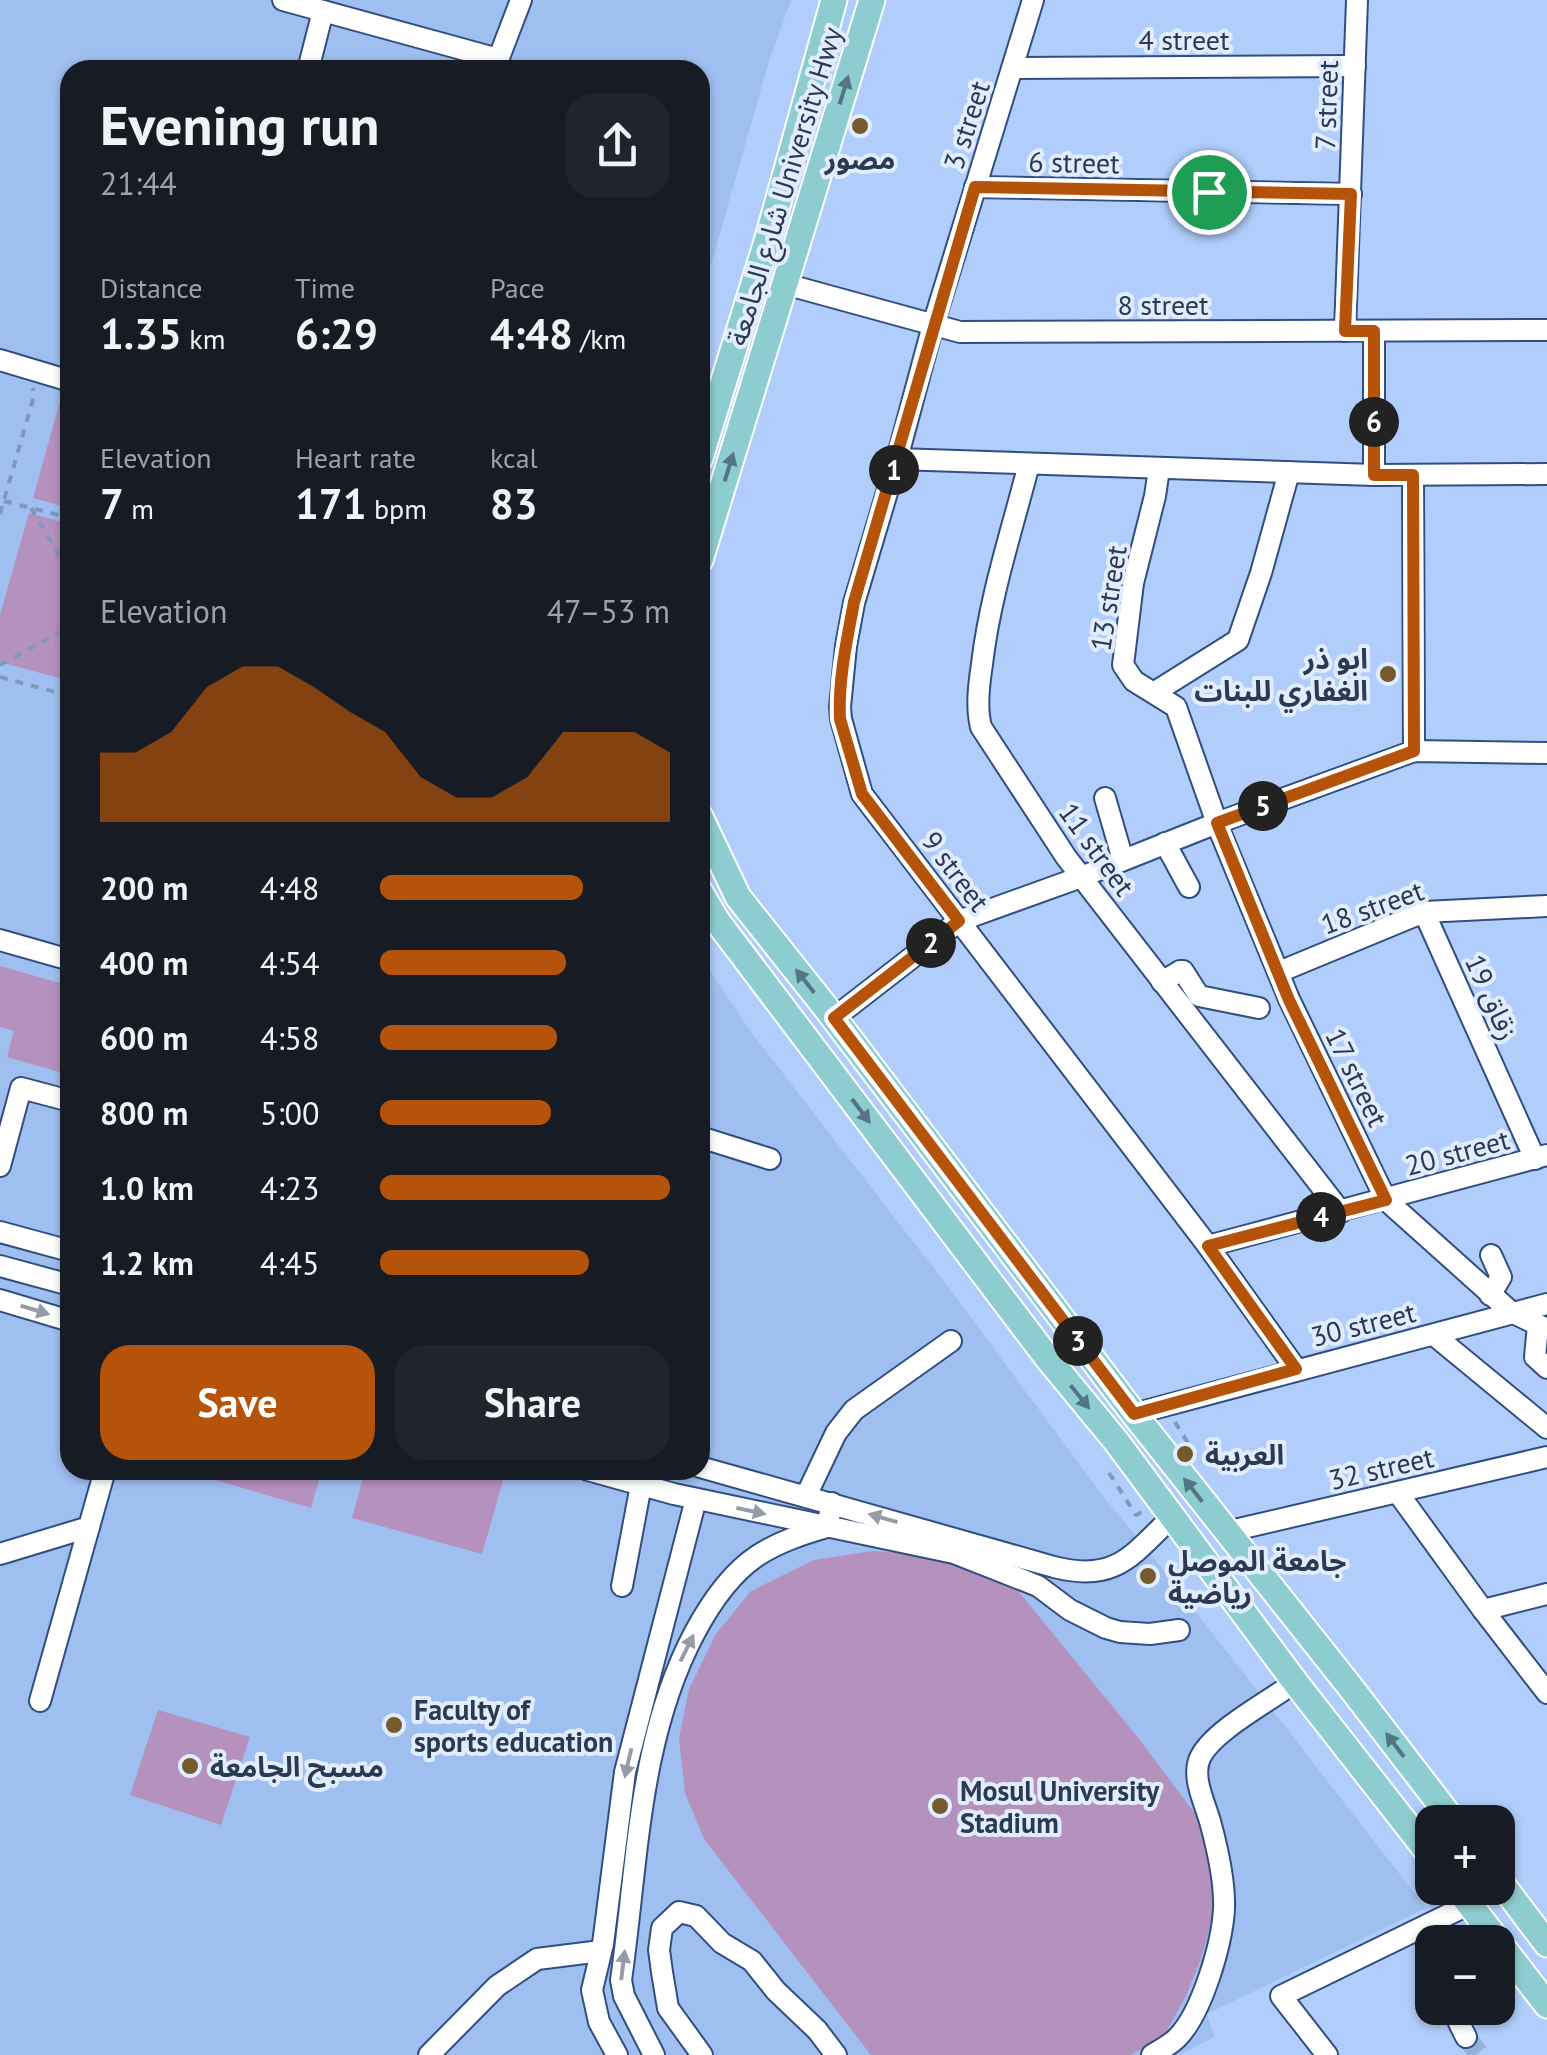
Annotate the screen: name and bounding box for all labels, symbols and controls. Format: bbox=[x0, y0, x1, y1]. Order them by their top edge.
street label: 4 street bbox=[1138, 21, 1230, 58]
street label: شارع الجامعة University Hwy bbox=[718, 22, 853, 351]
street label: 7 street bbox=[1306, 59, 1346, 150]
one-way arrow bbox=[838, 74, 853, 104]
street label: 3 street bbox=[934, 75, 998, 174]
text: Evening run bbox=[100, 89, 380, 160]
button: share bbox=[565, 93, 670, 198]
marker: مصور bbox=[849, 115, 871, 137]
place label: مصور bbox=[824, 140, 895, 177]
street label: 6 street bbox=[1028, 143, 1120, 181]
pin bbox=[1167, 150, 1252, 235]
text: 21:44 bbox=[100, 162, 177, 204]
icon: arrive bbox=[1182, 165, 1237, 220]
text: Distance bbox=[100, 269, 203, 306]
text: Time bbox=[295, 269, 355, 306]
text: Pace bbox=[490, 269, 545, 306]
street label: 8 street bbox=[1117, 286, 1209, 323]
text: 1.35 bbox=[100, 306, 182, 361]
text: 6:29 bbox=[295, 306, 378, 361]
text: 4:48 bbox=[490, 306, 573, 361]
text: km bbox=[182, 320, 225, 357]
text: /km bbox=[573, 320, 626, 357]
pin: 6 bbox=[1349, 397, 1399, 447]
text: 6 bbox=[1366, 403, 1382, 440]
text: Elevation bbox=[100, 439, 212, 476]
text: Heart rate bbox=[295, 439, 416, 476]
text: kcal bbox=[490, 439, 538, 476]
pin: 1 bbox=[869, 445, 919, 495]
text: 1 bbox=[886, 451, 902, 488]
one-way arrow bbox=[722, 452, 737, 482]
text: 7 bbox=[100, 476, 124, 531]
text: 171 bbox=[295, 476, 366, 531]
text: 83 bbox=[490, 476, 538, 531]
text: m bbox=[124, 490, 154, 527]
text: bpm bbox=[366, 490, 427, 527]
street label: 13 street bbox=[1081, 542, 1135, 653]
text: Elevation bbox=[100, 590, 227, 632]
text: 47–53 m bbox=[547, 590, 670, 632]
place label: ابو ذر الغفاري للبنات bbox=[1194, 640, 1368, 713]
marker: ابو ذر الغفاري للبنات bbox=[1377, 663, 1399, 685]
pin: 5 bbox=[1238, 781, 1288, 831]
text: 5 bbox=[1255, 787, 1271, 824]
street label: 11 street bbox=[1051, 795, 1144, 903]
street label: 9 street bbox=[914, 823, 999, 919]
text: 200 m bbox=[100, 867, 188, 909]
text: 4:48 bbox=[260, 867, 319, 909]
street label: 18 street bbox=[1316, 871, 1429, 943]
pin: 2 bbox=[906, 918, 956, 968]
text: 2 bbox=[923, 924, 939, 961]
text: 400 m bbox=[100, 942, 188, 984]
text: 4:54 bbox=[260, 942, 319, 984]
street label: زقاق 19 bbox=[1457, 948, 1527, 1046]
one-way arrow bbox=[795, 969, 816, 995]
text: 600 m bbox=[100, 1017, 188, 1059]
text: 4:58 bbox=[260, 1017, 319, 1059]
street label: 17 street bbox=[1317, 1022, 1397, 1133]
text: 800 m bbox=[100, 1092, 188, 1134]
text: 5:00 bbox=[260, 1092, 319, 1134]
one-way arrow bbox=[850, 1098, 870, 1124]
street label: 20 street bbox=[1401, 1120, 1514, 1184]
text: 1.0 km bbox=[100, 1167, 194, 1209]
text: 4:23 bbox=[260, 1167, 319, 1209]
pin: 4 bbox=[1296, 1192, 1346, 1242]
text: 4 bbox=[1313, 1198, 1329, 1235]
text: 1.2 km bbox=[100, 1242, 194, 1284]
text: 4:45 bbox=[260, 1242, 319, 1284]
street label: 30 street bbox=[1307, 1293, 1420, 1355]
one-way arrow bbox=[20, 1304, 50, 1319]
pin: 3 bbox=[1053, 1316, 1103, 1366]
text: 3 bbox=[1070, 1322, 1086, 1359]
button: Save bbox=[100, 1345, 375, 1460]
button: Share bbox=[395, 1345, 670, 1460]
one-way arrow bbox=[1069, 1385, 1090, 1410]
place label: العربية bbox=[1205, 1436, 1284, 1473]
street label: 32 street bbox=[1325, 1438, 1438, 1498]
marker: العربية bbox=[1174, 1443, 1196, 1465]
one-way arrow bbox=[1184, 1477, 1204, 1503]
one-way arrow bbox=[736, 1503, 767, 1519]
one-way arrow bbox=[867, 1509, 898, 1525]
place label: جامعة الموصل رياضية bbox=[1168, 1542, 1346, 1611]
marker: جامعة الموصل رياضية bbox=[1137, 1565, 1159, 1587]
one-way arrow bbox=[678, 1634, 695, 1663]
place label: Faculty of sports education bbox=[414, 1691, 613, 1760]
marker: Faculty of sports education bbox=[383, 1714, 405, 1736]
one-way arrow bbox=[1386, 1732, 1406, 1758]
one-way arrow bbox=[620, 1747, 635, 1778]
place label: مسبح الجامعة bbox=[210, 1748, 384, 1788]
marker: مسبح الجامعة bbox=[179, 1755, 201, 1777]
place label: Mosul University Stadium bbox=[960, 1772, 1160, 1841]
marker: Mosul University Stadium bbox=[929, 1795, 951, 1817]
map controls bbox=[1415, 1805, 1515, 2025]
button: + bbox=[1415, 1805, 1515, 1905]
button: − bbox=[1415, 1925, 1515, 2025]
one-way arrow bbox=[615, 1949, 631, 1980]

